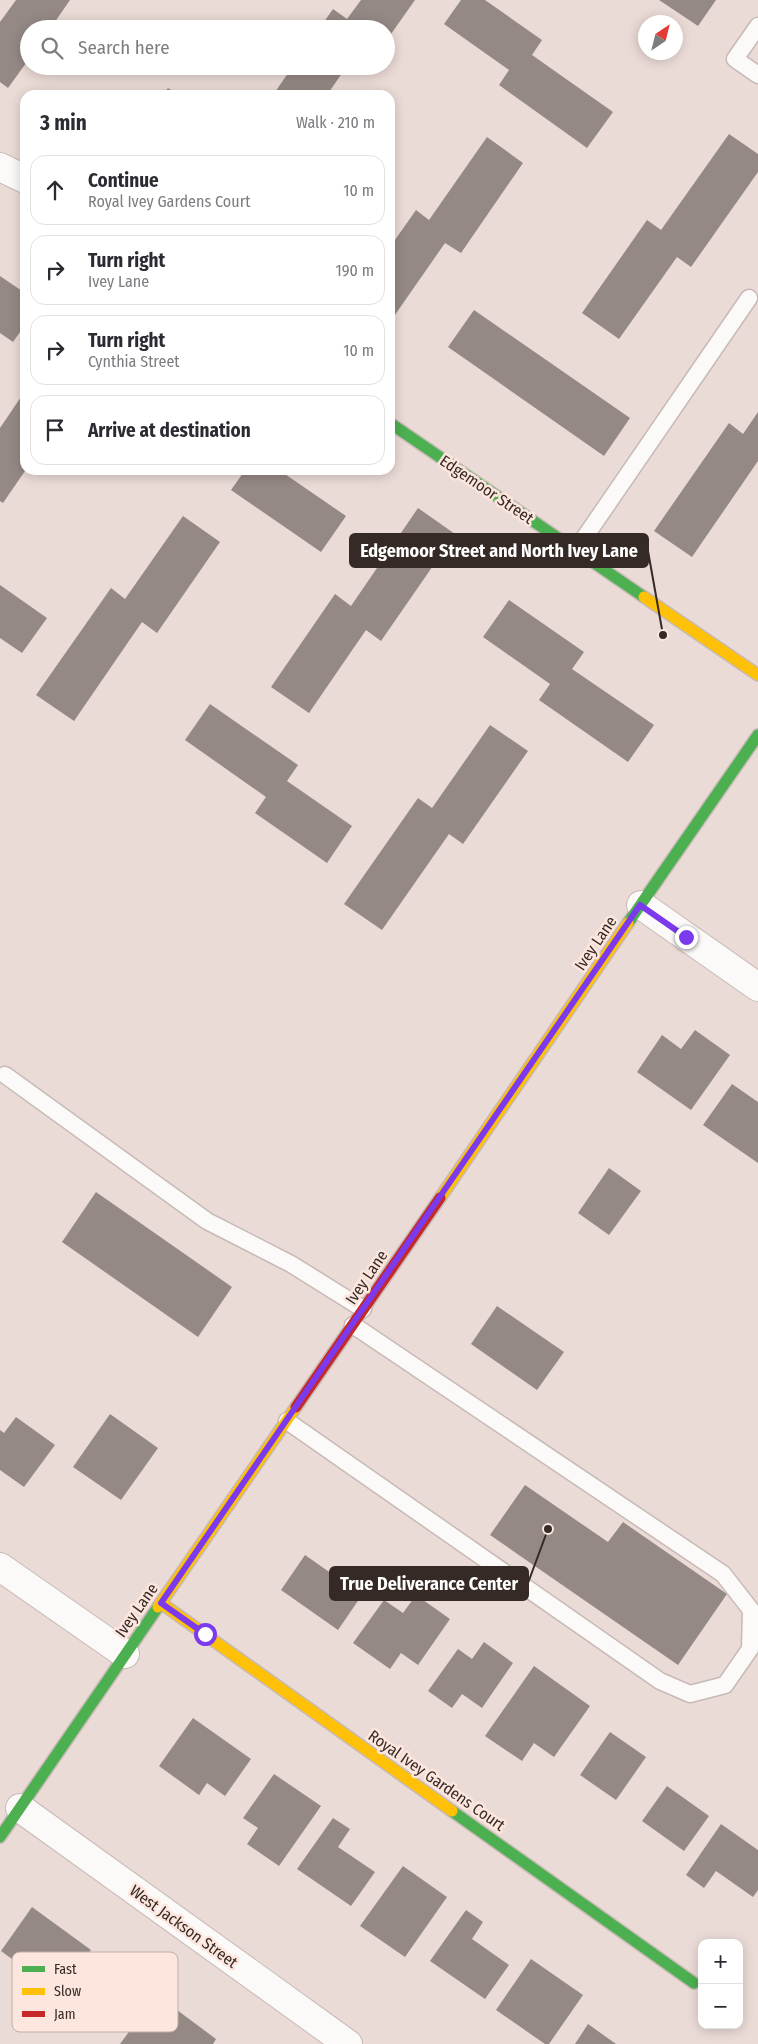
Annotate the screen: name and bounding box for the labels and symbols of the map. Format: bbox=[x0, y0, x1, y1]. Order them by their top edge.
north arrow bbox=[638, 15, 683, 60]
street label: Edgemoor Street bbox=[436, 451, 538, 528]
callout: Edgemoor Street and North Ivey Lane bbox=[350, 534, 648, 567]
text: Edgemoor Street and North Ivey Lane bbox=[360, 540, 638, 562]
street label: Ivey Lane bbox=[570, 913, 620, 974]
route end bbox=[675, 926, 698, 949]
street label: Ivey Lane bbox=[341, 1247, 391, 1308]
callout: True Deliverance Center bbox=[330, 1567, 528, 1600]
text: True Deliverance Center bbox=[340, 1573, 518, 1595]
street label: Ivey Lane bbox=[111, 1580, 162, 1641]
route start bbox=[194, 1623, 217, 1646]
street label: Royal Ivey Gardens Court bbox=[365, 1726, 509, 1835]
street label: West Jackson Street bbox=[126, 1881, 242, 1972]
legend bbox=[12, 1952, 178, 2032]
text: Fast bbox=[54, 1961, 77, 1978]
text: Slow bbox=[54, 1983, 81, 2000]
text: Jam bbox=[54, 2006, 75, 2023]

